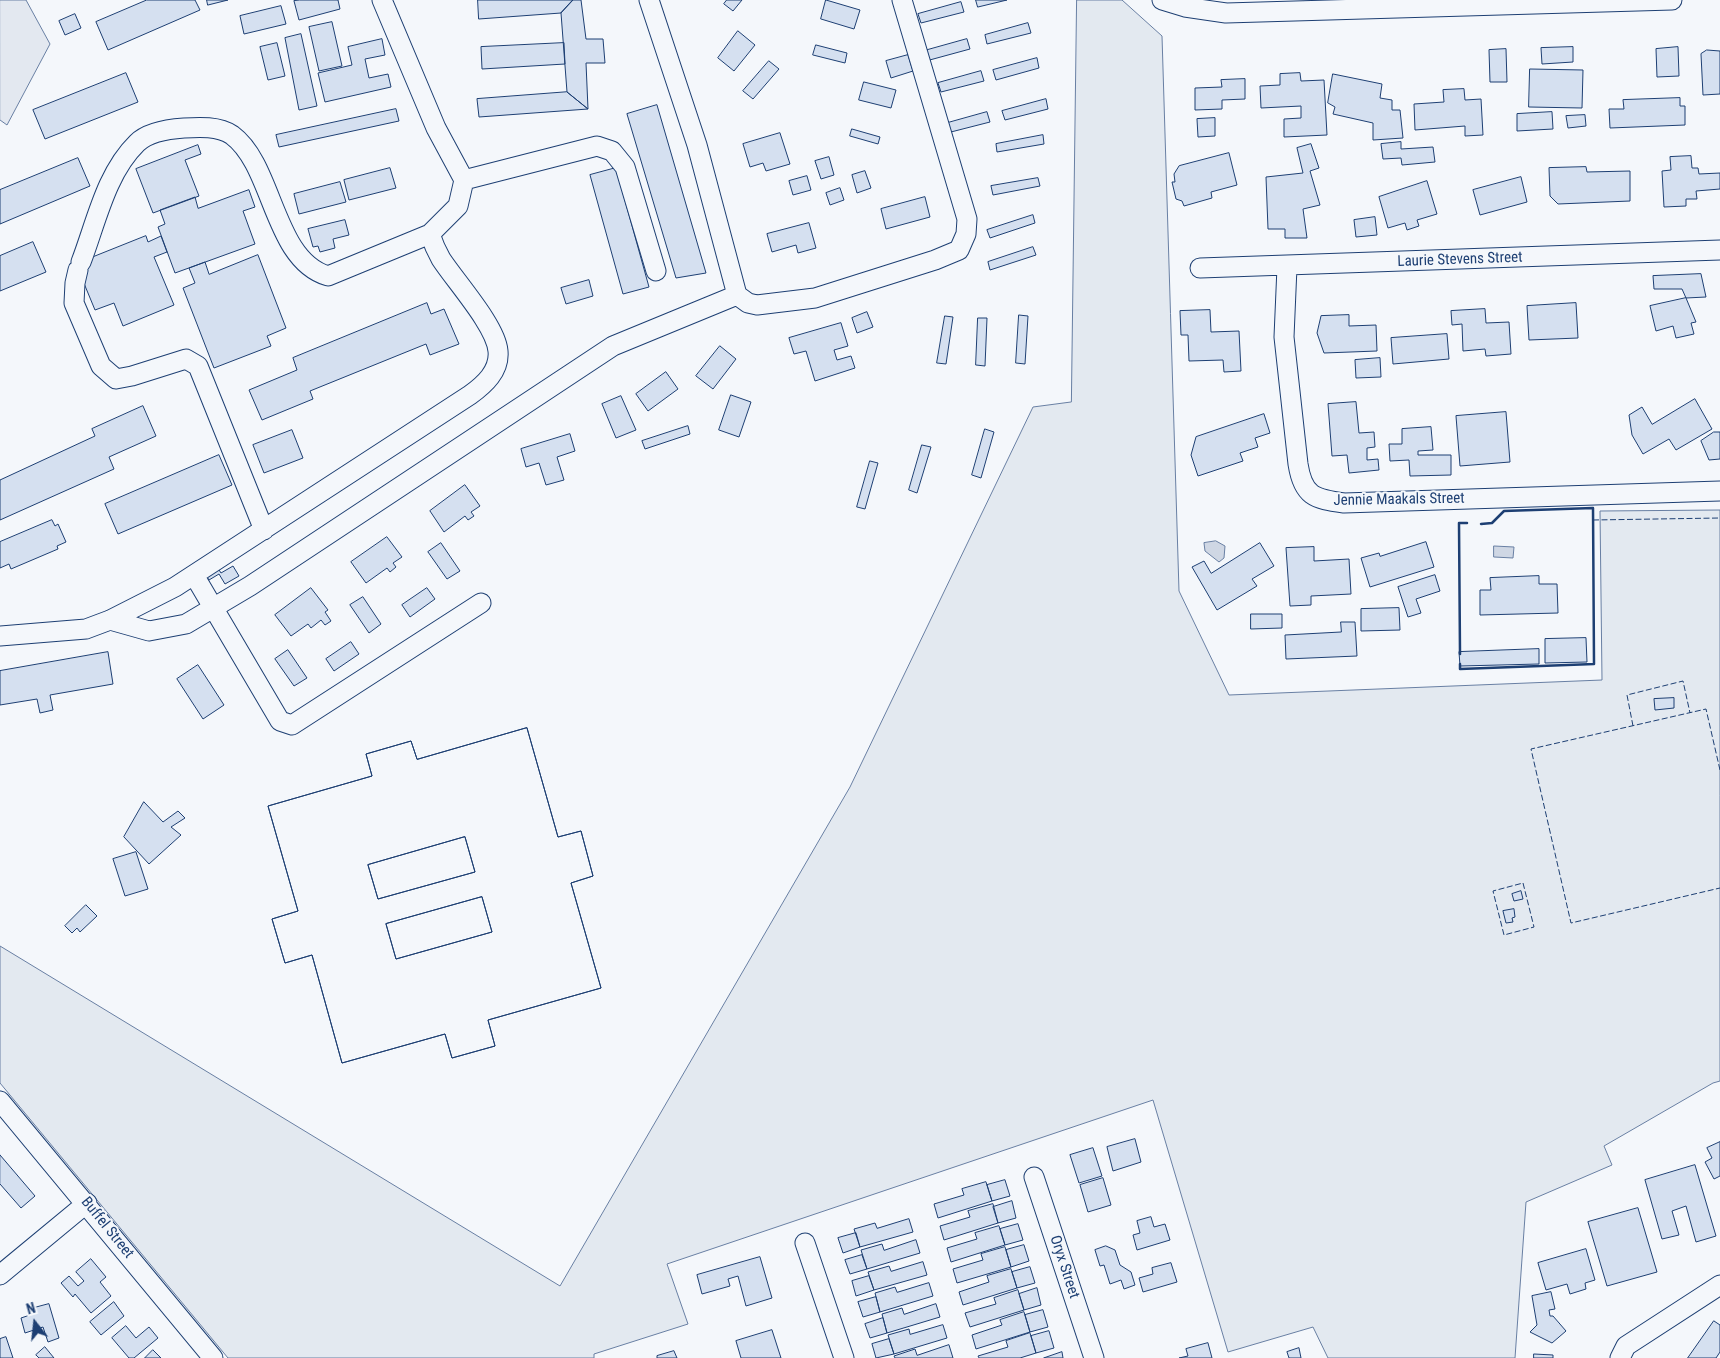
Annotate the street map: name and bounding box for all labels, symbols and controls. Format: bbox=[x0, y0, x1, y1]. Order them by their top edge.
street label: Laurie Stevens Street bbox=[1397, 249, 1523, 271]
street label: Jennie Maakals Street bbox=[1333, 490, 1465, 510]
street label: Buffel Street bbox=[77, 1194, 137, 1262]
street label: Oryx Street bbox=[1045, 1233, 1083, 1301]
north arrow bbox=[10, 1298, 60, 1348]
text: N bbox=[25, 1300, 37, 1317]

